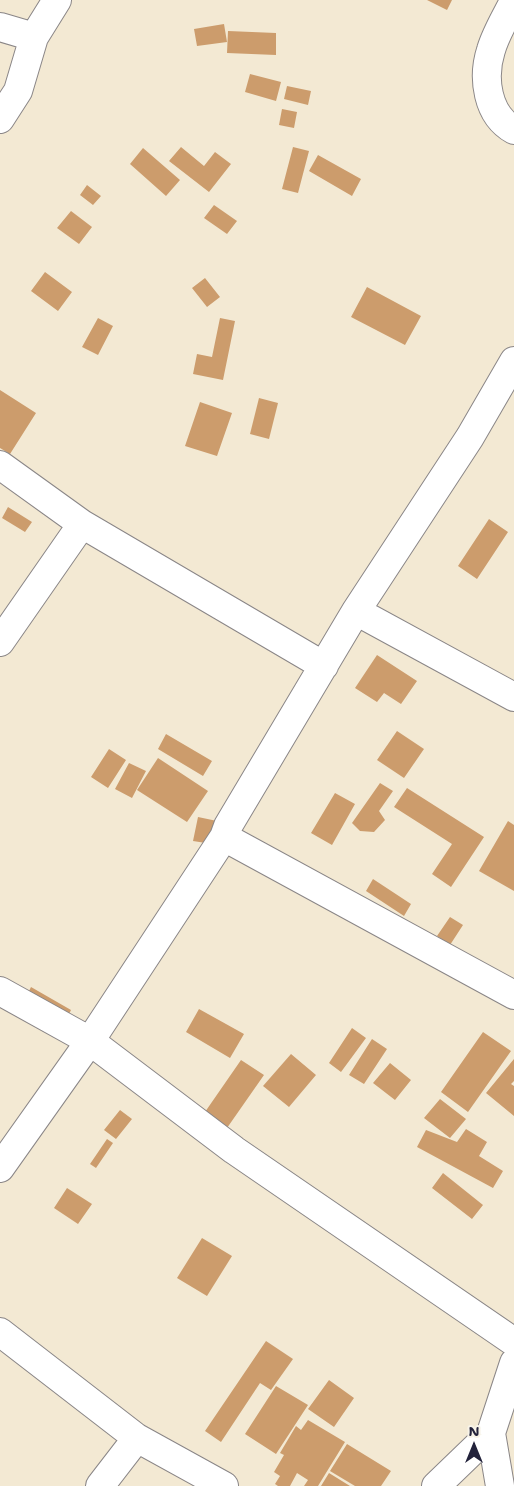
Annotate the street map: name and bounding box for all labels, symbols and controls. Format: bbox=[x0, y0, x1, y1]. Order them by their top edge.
north arrow bbox=[449, 1421, 499, 1471]
text: N bbox=[468, 1422, 480, 1440]

